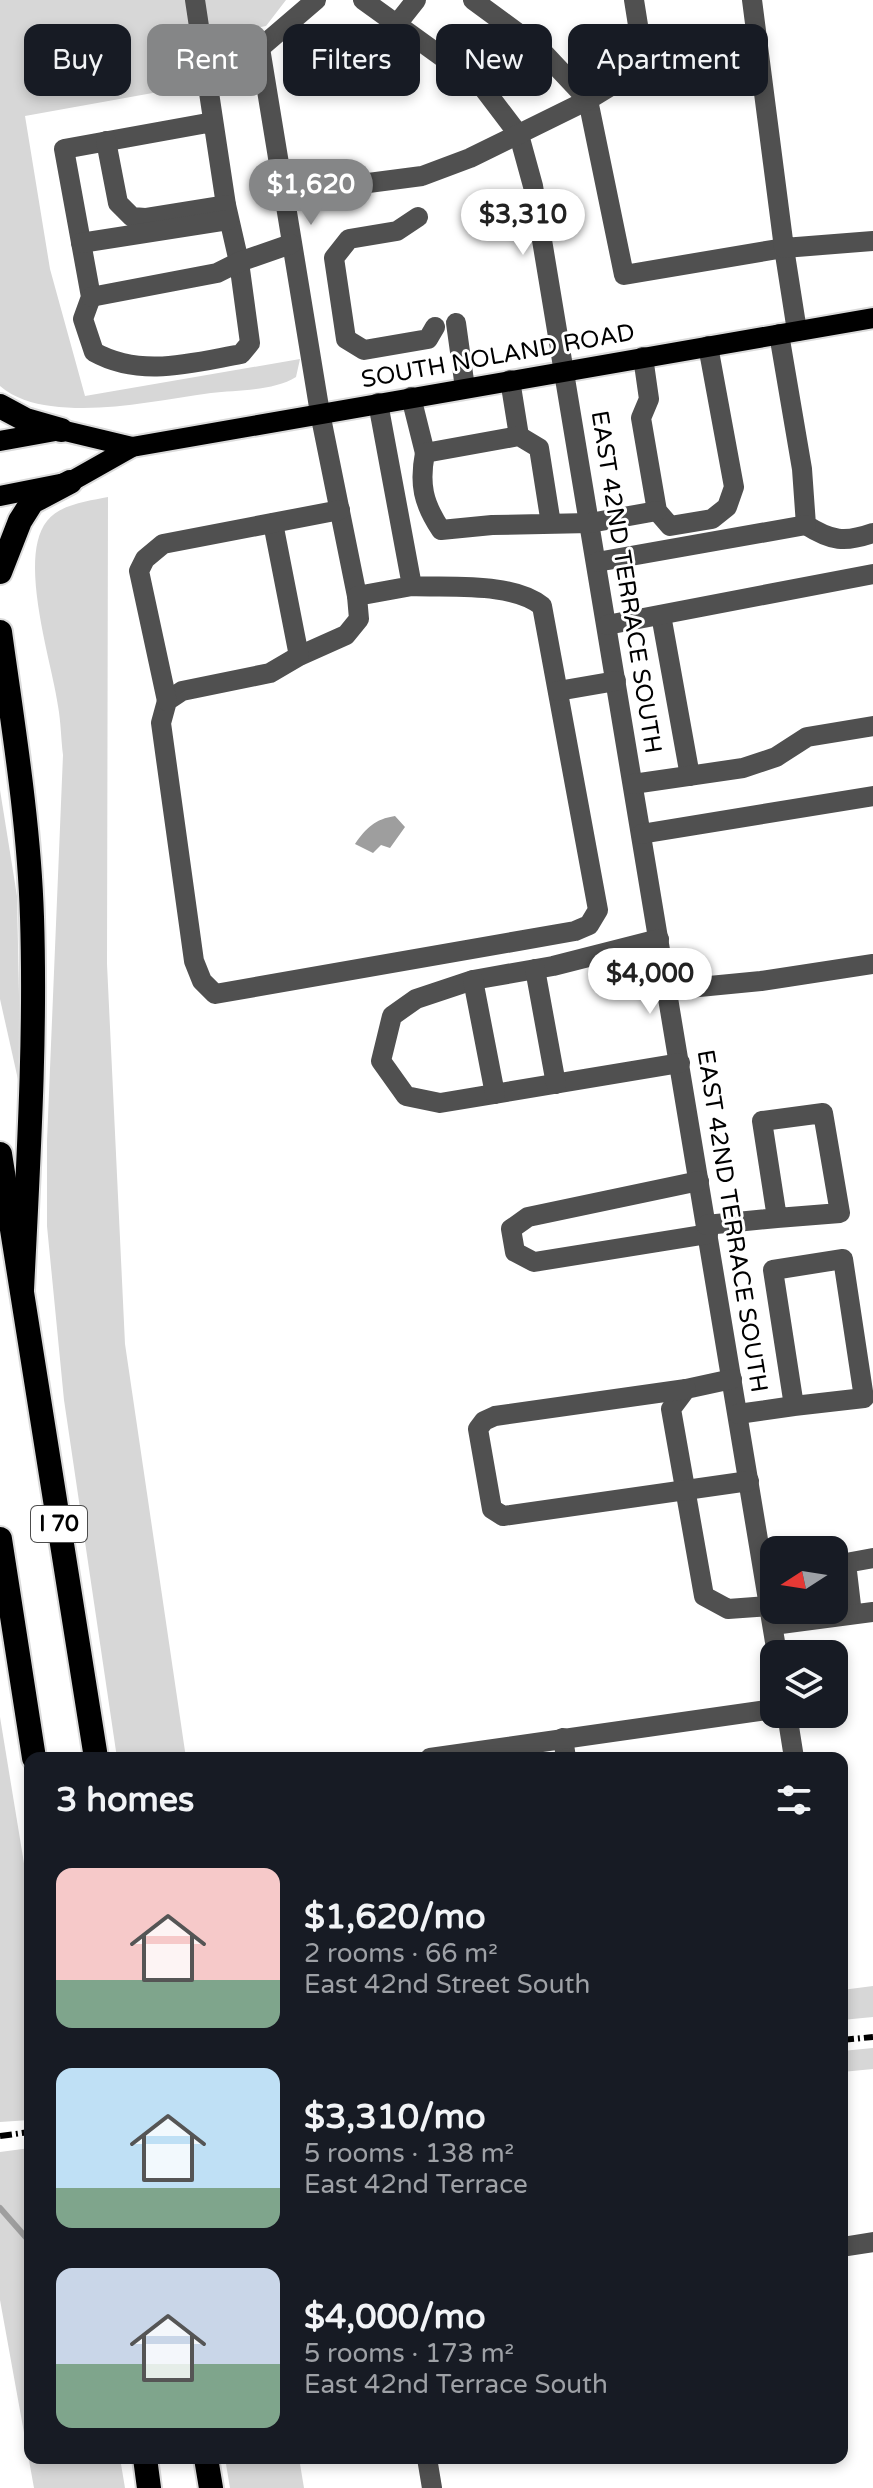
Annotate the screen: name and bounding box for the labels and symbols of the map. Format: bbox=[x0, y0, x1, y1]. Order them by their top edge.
pin: $1,620 bbox=[246, 159, 376, 227]
pin: $3,310 bbox=[458, 189, 588, 257]
street label: SOUTH NOLAND ROAD bbox=[359, 318, 637, 394]
street label: EAST 42ND TERRACE SOUTH bbox=[585, 408, 667, 756]
pin: $4,000 bbox=[585, 948, 715, 1016]
street label: EAST 42ND TERRACE SOUTH bbox=[691, 1047, 773, 1395]
road number: I 70 bbox=[31, 1506, 87, 1542]
north arrow bbox=[760, 1536, 848, 1624]

